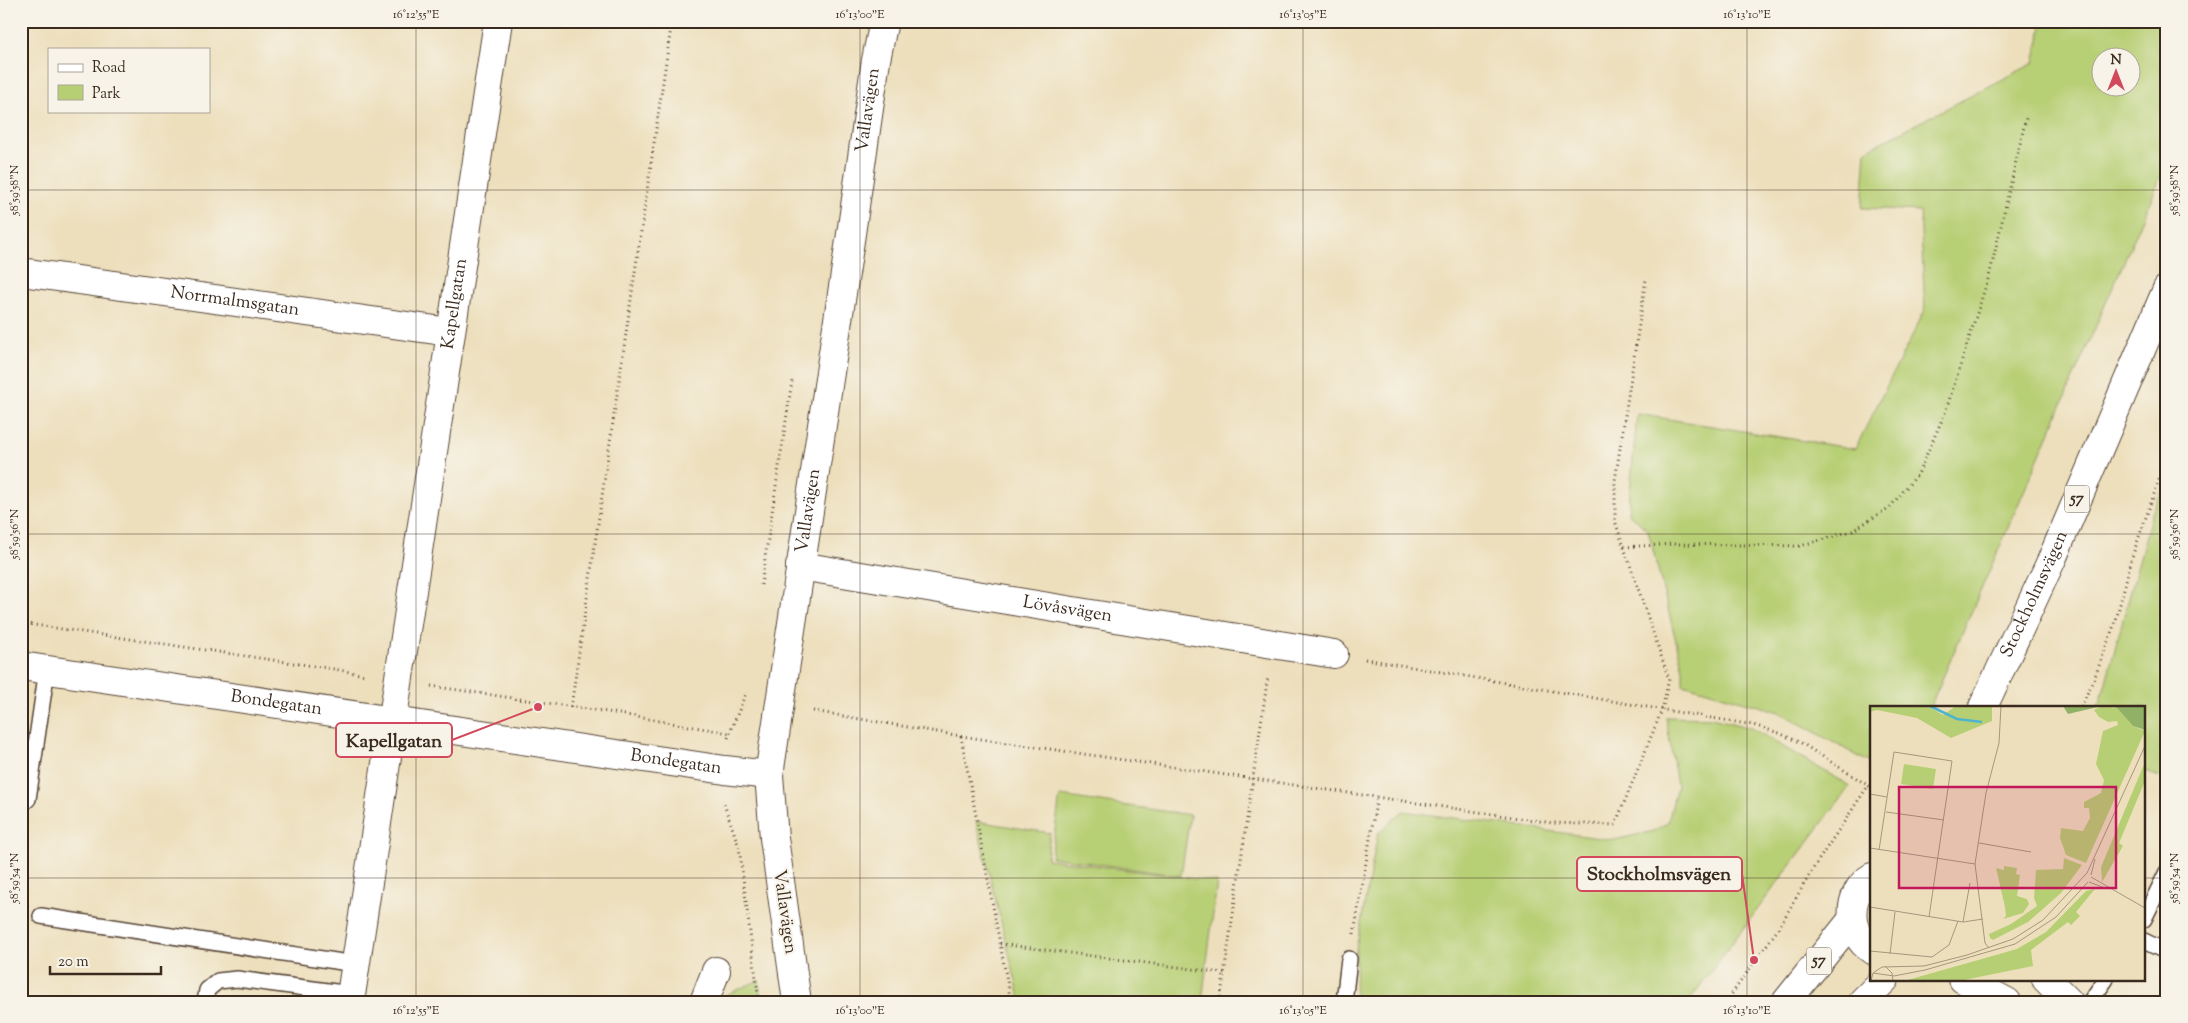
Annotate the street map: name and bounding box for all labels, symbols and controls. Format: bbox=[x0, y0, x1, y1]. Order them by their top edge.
text: 16°12'55"E bbox=[393, 6, 440, 24]
text: 16°13'00"E bbox=[835, 6, 885, 24]
text: 16°13'05"E bbox=[1279, 6, 1327, 24]
text: 16°13'10"E bbox=[1723, 6, 1771, 24]
legend bbox=[48, 48, 210, 112]
north arrow bbox=[2090, 48, 2140, 98]
text: N bbox=[2110, 51, 2122, 71]
text: Road bbox=[92, 58, 126, 79]
street label: Vallavägen bbox=[850, 66, 888, 154]
text: Park bbox=[92, 84, 121, 105]
text: 58°59'58"N bbox=[6, 164, 24, 216]
text: 58°59'58"N bbox=[2166, 164, 2184, 216]
street label: Kapellgatan bbox=[436, 256, 475, 351]
street label: Norrmalmsgatan bbox=[169, 280, 301, 324]
street label: Vallavägen bbox=[790, 466, 828, 555]
road number: 57 bbox=[2064, 486, 2090, 512]
text: 58°59'56"N bbox=[6, 508, 24, 560]
text: 58°59'56"N bbox=[2166, 508, 2184, 560]
street label: Stockholmsvägen bbox=[1995, 527, 2076, 662]
street label: Lövåsvägen bbox=[1021, 590, 1114, 630]
street label: Bondegatan bbox=[229, 684, 324, 723]
inset map bbox=[1870, 706, 2146, 980]
callout: Kapellgatan bbox=[336, 723, 452, 757]
text: Kapellgatan bbox=[346, 729, 443, 756]
street label: Bondegatan bbox=[628, 743, 724, 782]
text: 58°59'54"N bbox=[6, 852, 24, 904]
text: 58°59'54"N bbox=[2166, 852, 2184, 904]
callout: Stockholmsvägen bbox=[1577, 857, 1742, 891]
text: Stockholmsvägen bbox=[1587, 862, 1732, 889]
street label: Vallavägen bbox=[765, 868, 803, 956]
scale bar bbox=[50, 943, 161, 975]
road number: 57 bbox=[1806, 948, 1832, 974]
text: 20 m bbox=[58, 952, 89, 973]
text: 16°12'55"E bbox=[393, 1002, 440, 1020]
text: 16°13'00"E bbox=[835, 1002, 885, 1020]
text: 16°13'05"E bbox=[1279, 1002, 1327, 1020]
text: 16°13'10"E bbox=[1723, 1002, 1771, 1020]

